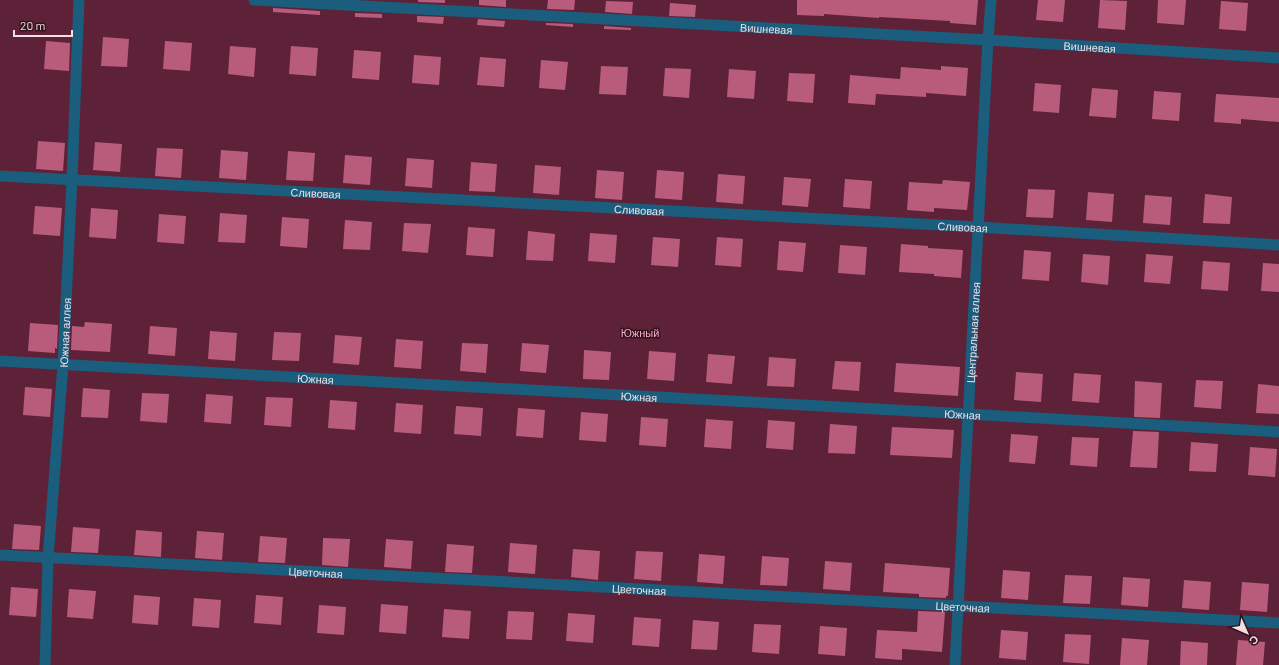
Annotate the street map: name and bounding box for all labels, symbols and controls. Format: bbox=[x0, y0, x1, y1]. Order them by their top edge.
scale bar bbox=[14, 12, 72, 38]
text: 20 m bbox=[20, 18, 46, 32]
street label: Вишневая bbox=[740, 20, 793, 36]
street label: Вишневая bbox=[1063, 38, 1116, 54]
street label: Сливовая bbox=[290, 185, 341, 200]
street label: Сливовая bbox=[614, 202, 665, 217]
street label: Сливовая bbox=[937, 218, 988, 234]
street label: Центральная аллея bbox=[963, 282, 982, 383]
street label: Южная аллея bbox=[56, 297, 73, 368]
park label: Южный bbox=[621, 326, 659, 339]
street label: Южная bbox=[297, 371, 334, 386]
street label: Южная bbox=[620, 388, 658, 403]
street label: Южная bbox=[944, 406, 981, 421]
street label: Цветочная bbox=[288, 564, 343, 580]
street label: Цветочная bbox=[612, 581, 667, 597]
street label: Цветочная bbox=[935, 598, 990, 614]
north arrow bbox=[1227, 613, 1267, 653]
text: С bbox=[1247, 633, 1262, 648]

